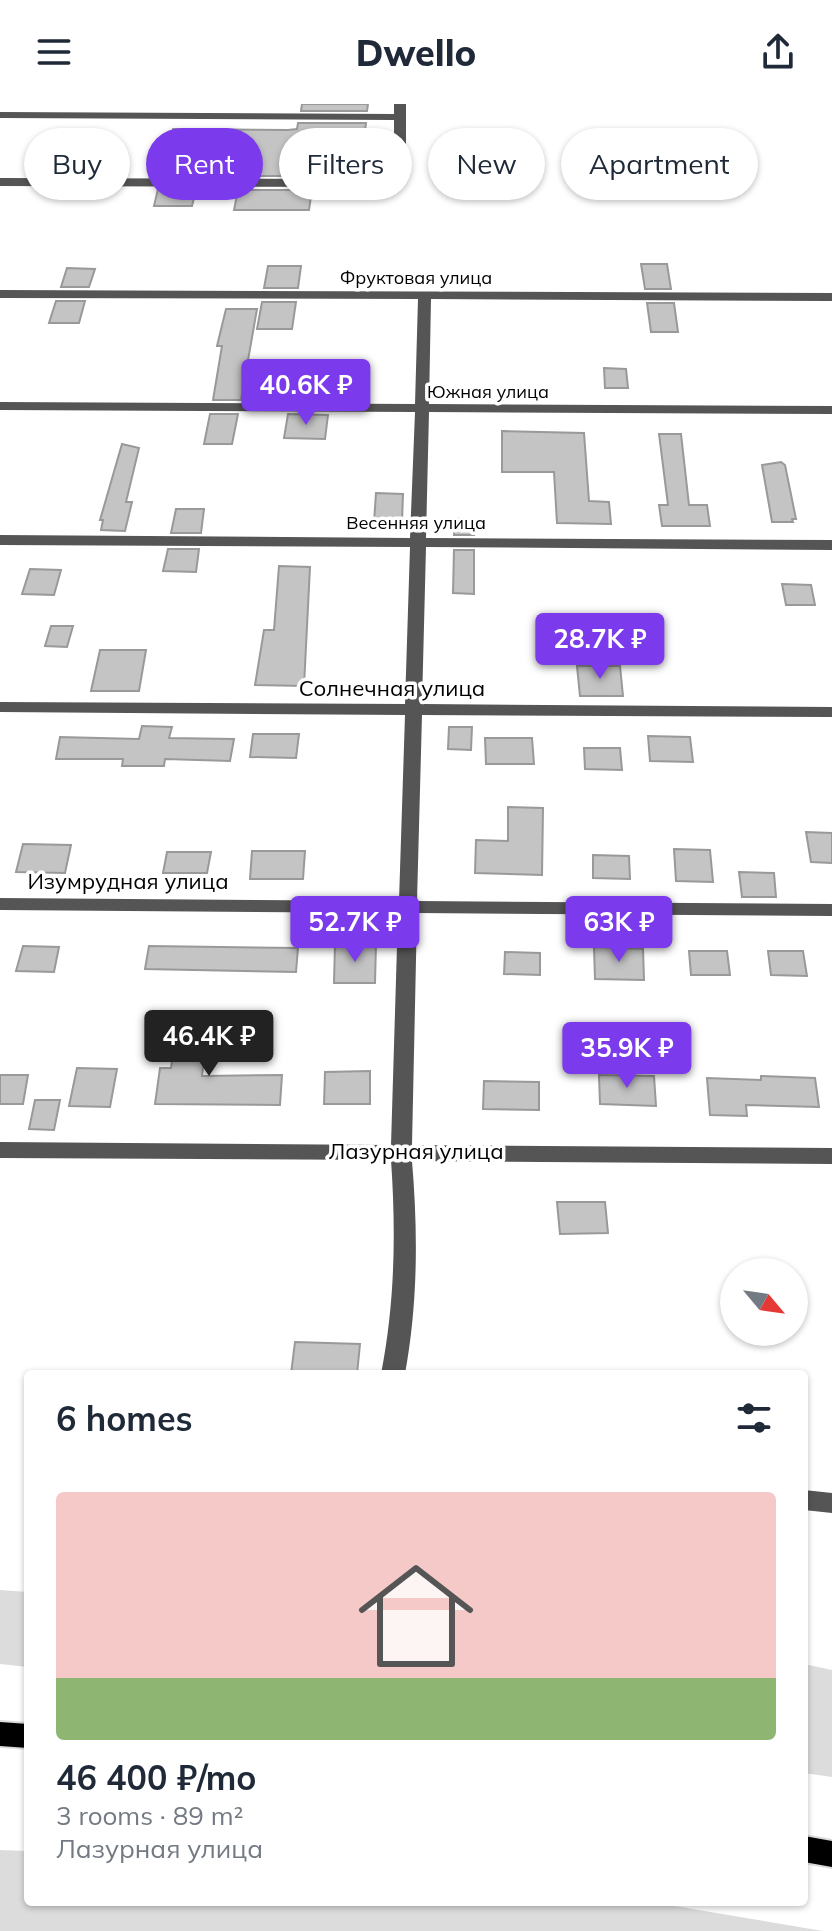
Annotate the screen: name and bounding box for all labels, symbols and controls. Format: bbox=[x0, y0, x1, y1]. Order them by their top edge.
icon: menu bbox=[32, 30, 76, 74]
text: Dwello bbox=[356, 30, 476, 75]
icon: share bbox=[756, 30, 800, 74]
chip: Buy bbox=[24, 128, 130, 200]
chip: Rent bbox=[146, 128, 263, 200]
chip: Filters bbox=[279, 128, 412, 200]
chip: New bbox=[428, 128, 545, 200]
chip: Apartment bbox=[561, 128, 758, 200]
street label: Фруктовая улица bbox=[340, 266, 492, 289]
pin: 40.6K ₽ bbox=[232, 359, 380, 427]
text: 40.6K ₽ bbox=[259, 368, 353, 401]
street label: Южная улица bbox=[427, 380, 549, 403]
street label: Весенняя улица bbox=[346, 511, 486, 534]
pin: 28.7K ₽ bbox=[526, 613, 674, 681]
text: 28.7K ₽ bbox=[553, 622, 647, 655]
street label: Солнечная улица bbox=[299, 674, 485, 702]
street label: Изумрудная улица bbox=[27, 867, 229, 895]
pin: 52.7K ₽ bbox=[281, 896, 429, 964]
pin: 63K ₽ bbox=[563, 896, 675, 964]
text: 52.7K ₽ bbox=[308, 905, 402, 938]
text: 63K ₽ bbox=[583, 905, 655, 938]
pin: 46.4K ₽ bbox=[135, 1010, 283, 1078]
text: 46.4K ₽ bbox=[162, 1019, 256, 1052]
pin: 35.9K ₽ bbox=[553, 1022, 701, 1090]
text: 35.9K ₽ bbox=[580, 1031, 674, 1064]
street label: Лазурная улица bbox=[328, 1137, 504, 1165]
north arrow bbox=[720, 1258, 808, 1346]
map controls bbox=[720, 1258, 808, 1346]
icon: filters bbox=[732, 1396, 776, 1440]
text: 6 homes bbox=[56, 1397, 193, 1440]
icon: home bbox=[344, 1544, 488, 1688]
text: 46 400 ₽/mo bbox=[56, 1756, 256, 1799]
text: 3 rooms · 89 m² bbox=[56, 1799, 243, 1832]
text: Лазурная улица bbox=[56, 1832, 263, 1865]

